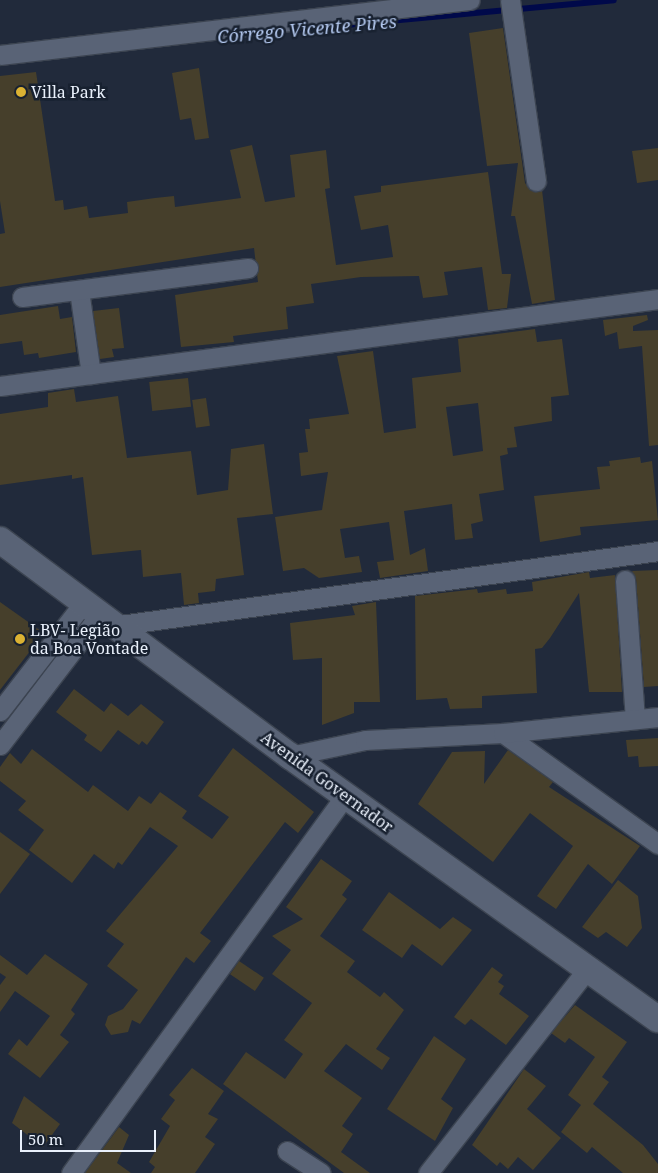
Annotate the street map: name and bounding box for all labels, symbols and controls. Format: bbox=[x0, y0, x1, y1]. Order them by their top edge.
water label: Córrego Vicente Pires bbox=[216, 10, 398, 48]
place label: Villa Park bbox=[31, 82, 106, 102]
marker: Villa Park bbox=[15, 86, 27, 98]
place label: LBV- Legião da Boa Vontade bbox=[30, 620, 148, 658]
marker: LBV- Legião da Boa Vontade bbox=[14, 633, 26, 645]
street label: Avenida Governador bbox=[257, 728, 397, 836]
scale bar bbox=[22, 1120, 159, 1152]
text: 50 m bbox=[28, 1129, 63, 1149]

